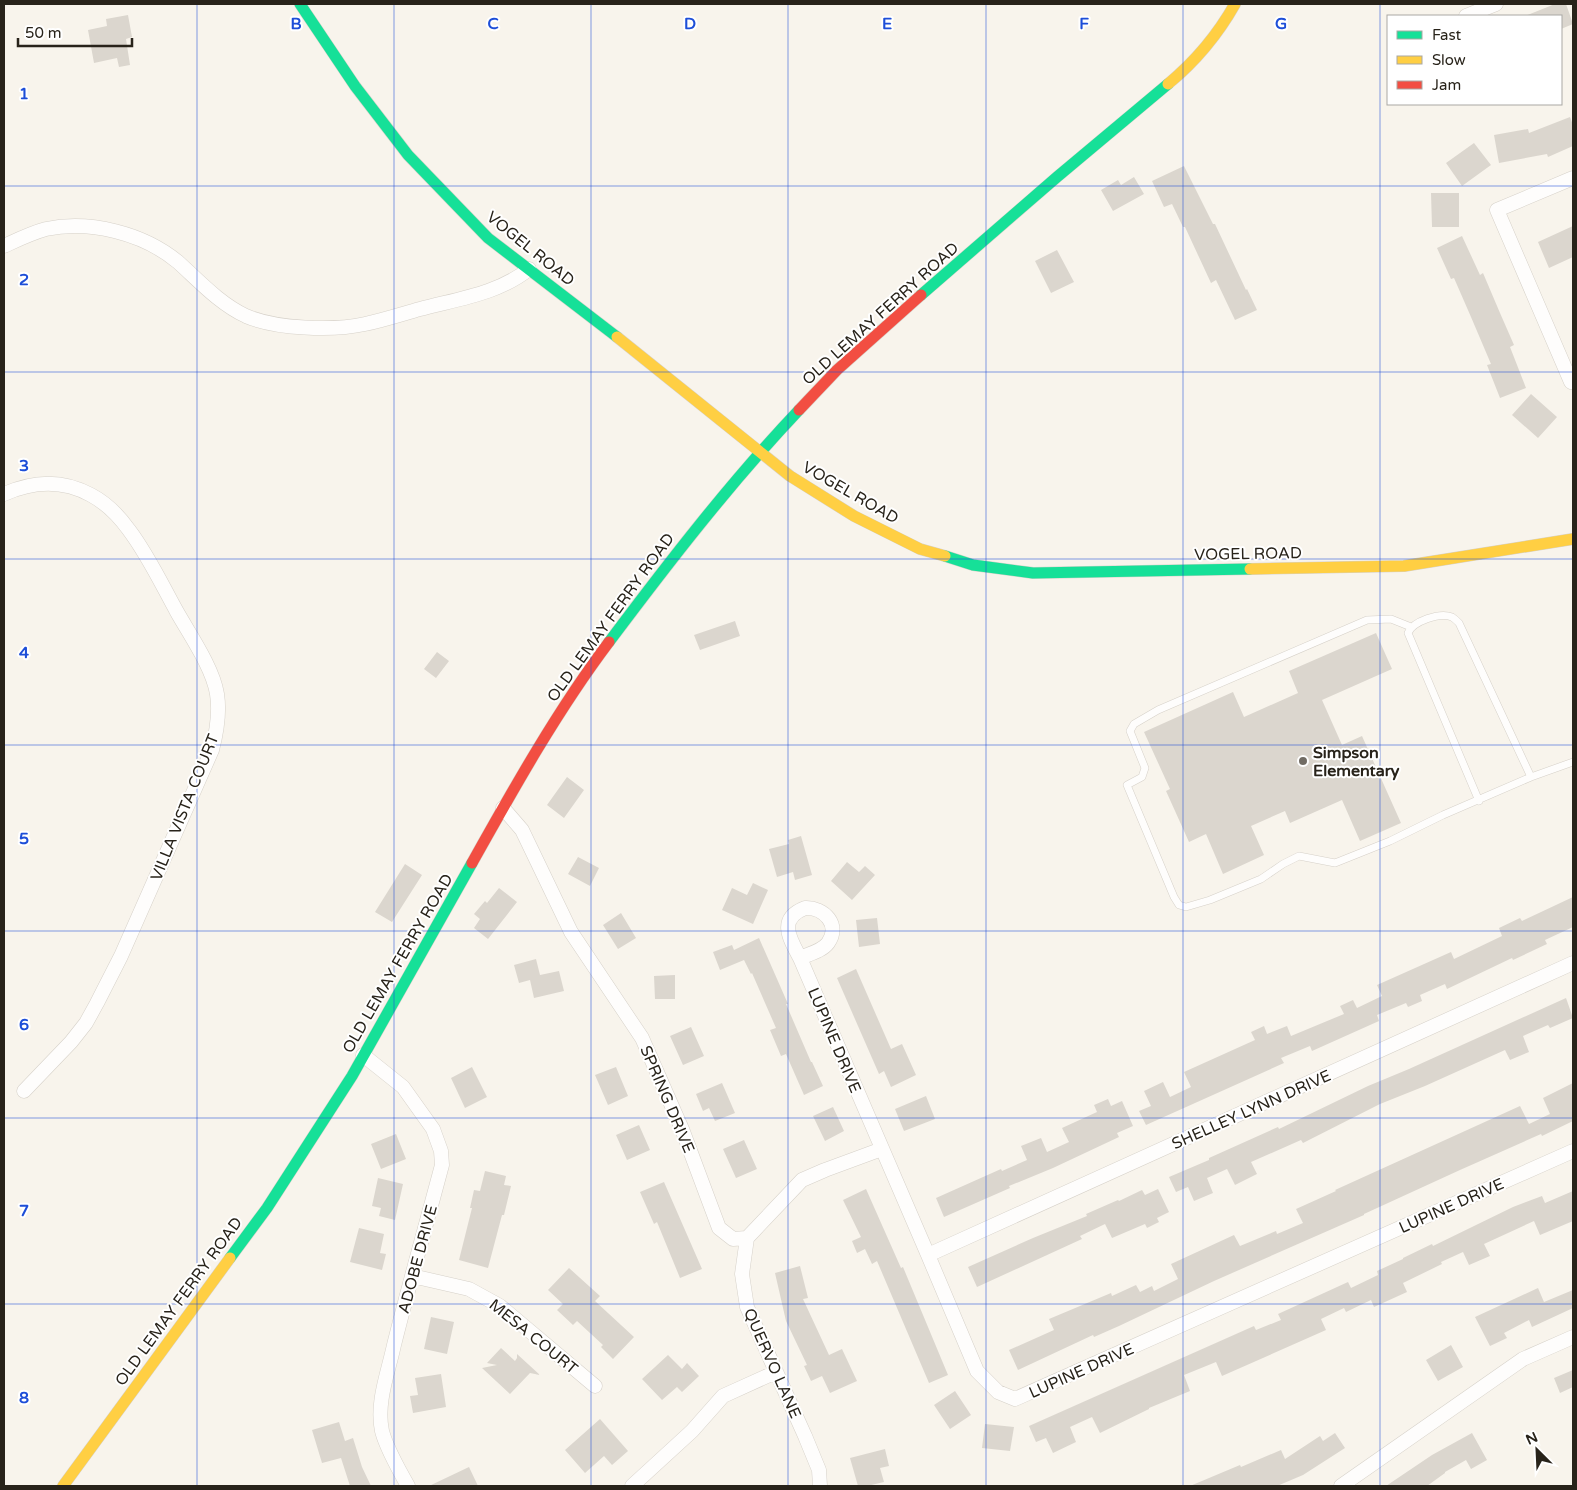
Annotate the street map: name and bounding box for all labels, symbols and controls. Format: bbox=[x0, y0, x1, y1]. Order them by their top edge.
text: B bbox=[290, 14, 302, 34]
text: C bbox=[487, 14, 499, 34]
text: D bbox=[684, 14, 696, 34]
text: E bbox=[882, 14, 892, 34]
text: F bbox=[1079, 14, 1089, 34]
text: G bbox=[1275, 14, 1287, 34]
scale bar bbox=[18, 15, 131, 47]
legend bbox=[1387, 15, 1562, 105]
text: 50 m bbox=[25, 24, 62, 42]
text: Fast bbox=[1432, 26, 1462, 44]
text: Slow bbox=[1432, 51, 1466, 69]
text: Jam bbox=[1432, 76, 1461, 94]
text: 1 bbox=[19, 84, 29, 104]
street label: VOGEL ROAD bbox=[482, 207, 579, 290]
street label: OLD LEMAY FERRY ROAD bbox=[798, 238, 963, 389]
text: 2 bbox=[19, 270, 29, 290]
text: 3 bbox=[19, 456, 29, 476]
street label: VOGEL ROAD bbox=[799, 457, 902, 528]
street label: OLD LEMAY FERRY ROAD bbox=[543, 529, 679, 706]
street label: VOGEL ROAD bbox=[1194, 543, 1302, 565]
text: 4 bbox=[19, 643, 29, 663]
street label: VILLA VISTA COURT bbox=[146, 731, 224, 884]
place label: Simpson Elementary bbox=[1313, 743, 1400, 781]
marker: Simpson Elementary bbox=[1297, 755, 1309, 767]
text: 5 bbox=[19, 829, 29, 849]
street label: OLD LEMAY FERRY ROAD bbox=[338, 870, 457, 1057]
street label: LUPINE DRIVE bbox=[803, 985, 865, 1096]
text: 6 bbox=[19, 1015, 29, 1035]
street label: SPRING DRIVE bbox=[635, 1043, 699, 1156]
street label: SHELLEY LYNN DRIVE bbox=[1169, 1066, 1334, 1154]
street label: LUPINE DRIVE bbox=[1396, 1174, 1507, 1238]
text: 7 bbox=[19, 1201, 29, 1221]
street label: ADOBE DRIVE bbox=[394, 1203, 442, 1316]
street label: OLD LEMAY FERRY ROAD bbox=[111, 1213, 247, 1390]
street label: MESA COURT bbox=[485, 1295, 582, 1379]
street label: QUERVO LANE bbox=[739, 1305, 805, 1422]
street label: LUPINE DRIVE bbox=[1026, 1339, 1137, 1403]
text: 8 bbox=[19, 1388, 29, 1408]
north arrow bbox=[1512, 1425, 1562, 1475]
text: N bbox=[1523, 1429, 1541, 1449]

